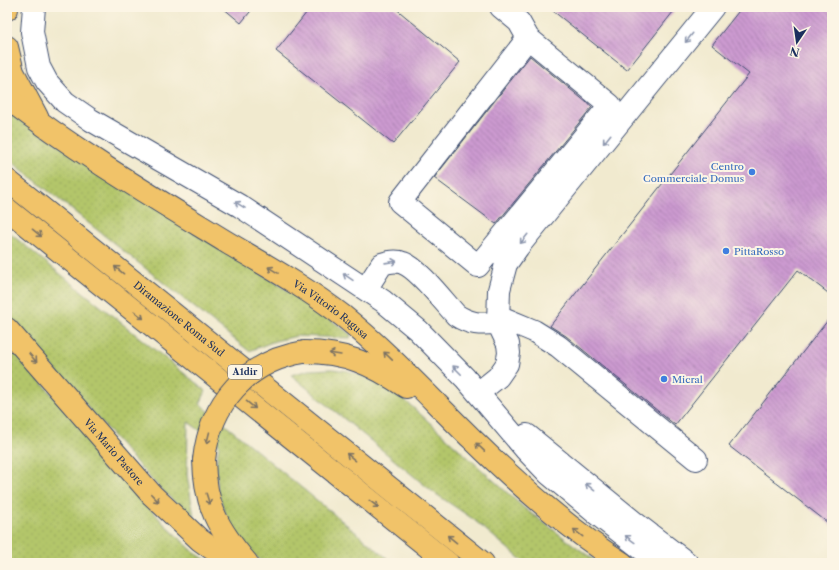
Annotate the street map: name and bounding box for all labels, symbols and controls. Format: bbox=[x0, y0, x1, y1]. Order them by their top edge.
north arrow bbox=[777, 22, 817, 62]
one-way arrow bbox=[685, 32, 693, 43]
text: N bbox=[788, 44, 801, 60]
one-way arrow bbox=[602, 133, 611, 144]
place label: Centro Commerciale Domus bbox=[643, 160, 744, 185]
marker: Centro Commerciale Domus bbox=[747, 167, 757, 177]
one-way arrow bbox=[234, 201, 246, 209]
one-way arrow bbox=[32, 229, 43, 238]
one-way arrow bbox=[520, 234, 529, 244]
place label: PittaRosso bbox=[734, 245, 784, 258]
marker: PittaRosso bbox=[721, 246, 731, 256]
one-way arrow bbox=[384, 258, 397, 266]
one-way arrow bbox=[114, 266, 125, 275]
one-way arrow bbox=[268, 266, 279, 274]
one-way arrow bbox=[343, 273, 354, 281]
street label: Via Vittorio Ragusa bbox=[290, 277, 372, 342]
street label: Diramazione Roma Sud bbox=[131, 278, 227, 359]
one-way arrow bbox=[133, 311, 144, 319]
one-way arrow bbox=[329, 350, 342, 358]
one-way arrow bbox=[383, 351, 393, 361]
one-way arrow bbox=[28, 353, 37, 364]
road number: A1dir bbox=[228, 365, 262, 379]
one-way arrow bbox=[452, 365, 462, 375]
place label: Micral bbox=[672, 373, 703, 386]
marker: Micral bbox=[659, 374, 669, 384]
one-way arrow bbox=[246, 400, 257, 409]
street label: Via Mario Pastore bbox=[80, 415, 147, 489]
one-way arrow bbox=[204, 431, 211, 444]
one-way arrow bbox=[476, 443, 486, 452]
one-way arrow bbox=[346, 453, 357, 462]
one-way arrow bbox=[584, 483, 595, 492]
one-way arrow bbox=[150, 493, 160, 503]
one-way arrow bbox=[205, 493, 213, 505]
one-way arrow bbox=[369, 500, 380, 508]
one-way arrow bbox=[573, 528, 584, 537]
one-way arrow bbox=[447, 534, 458, 543]
one-way arrow bbox=[624, 535, 635, 543]

